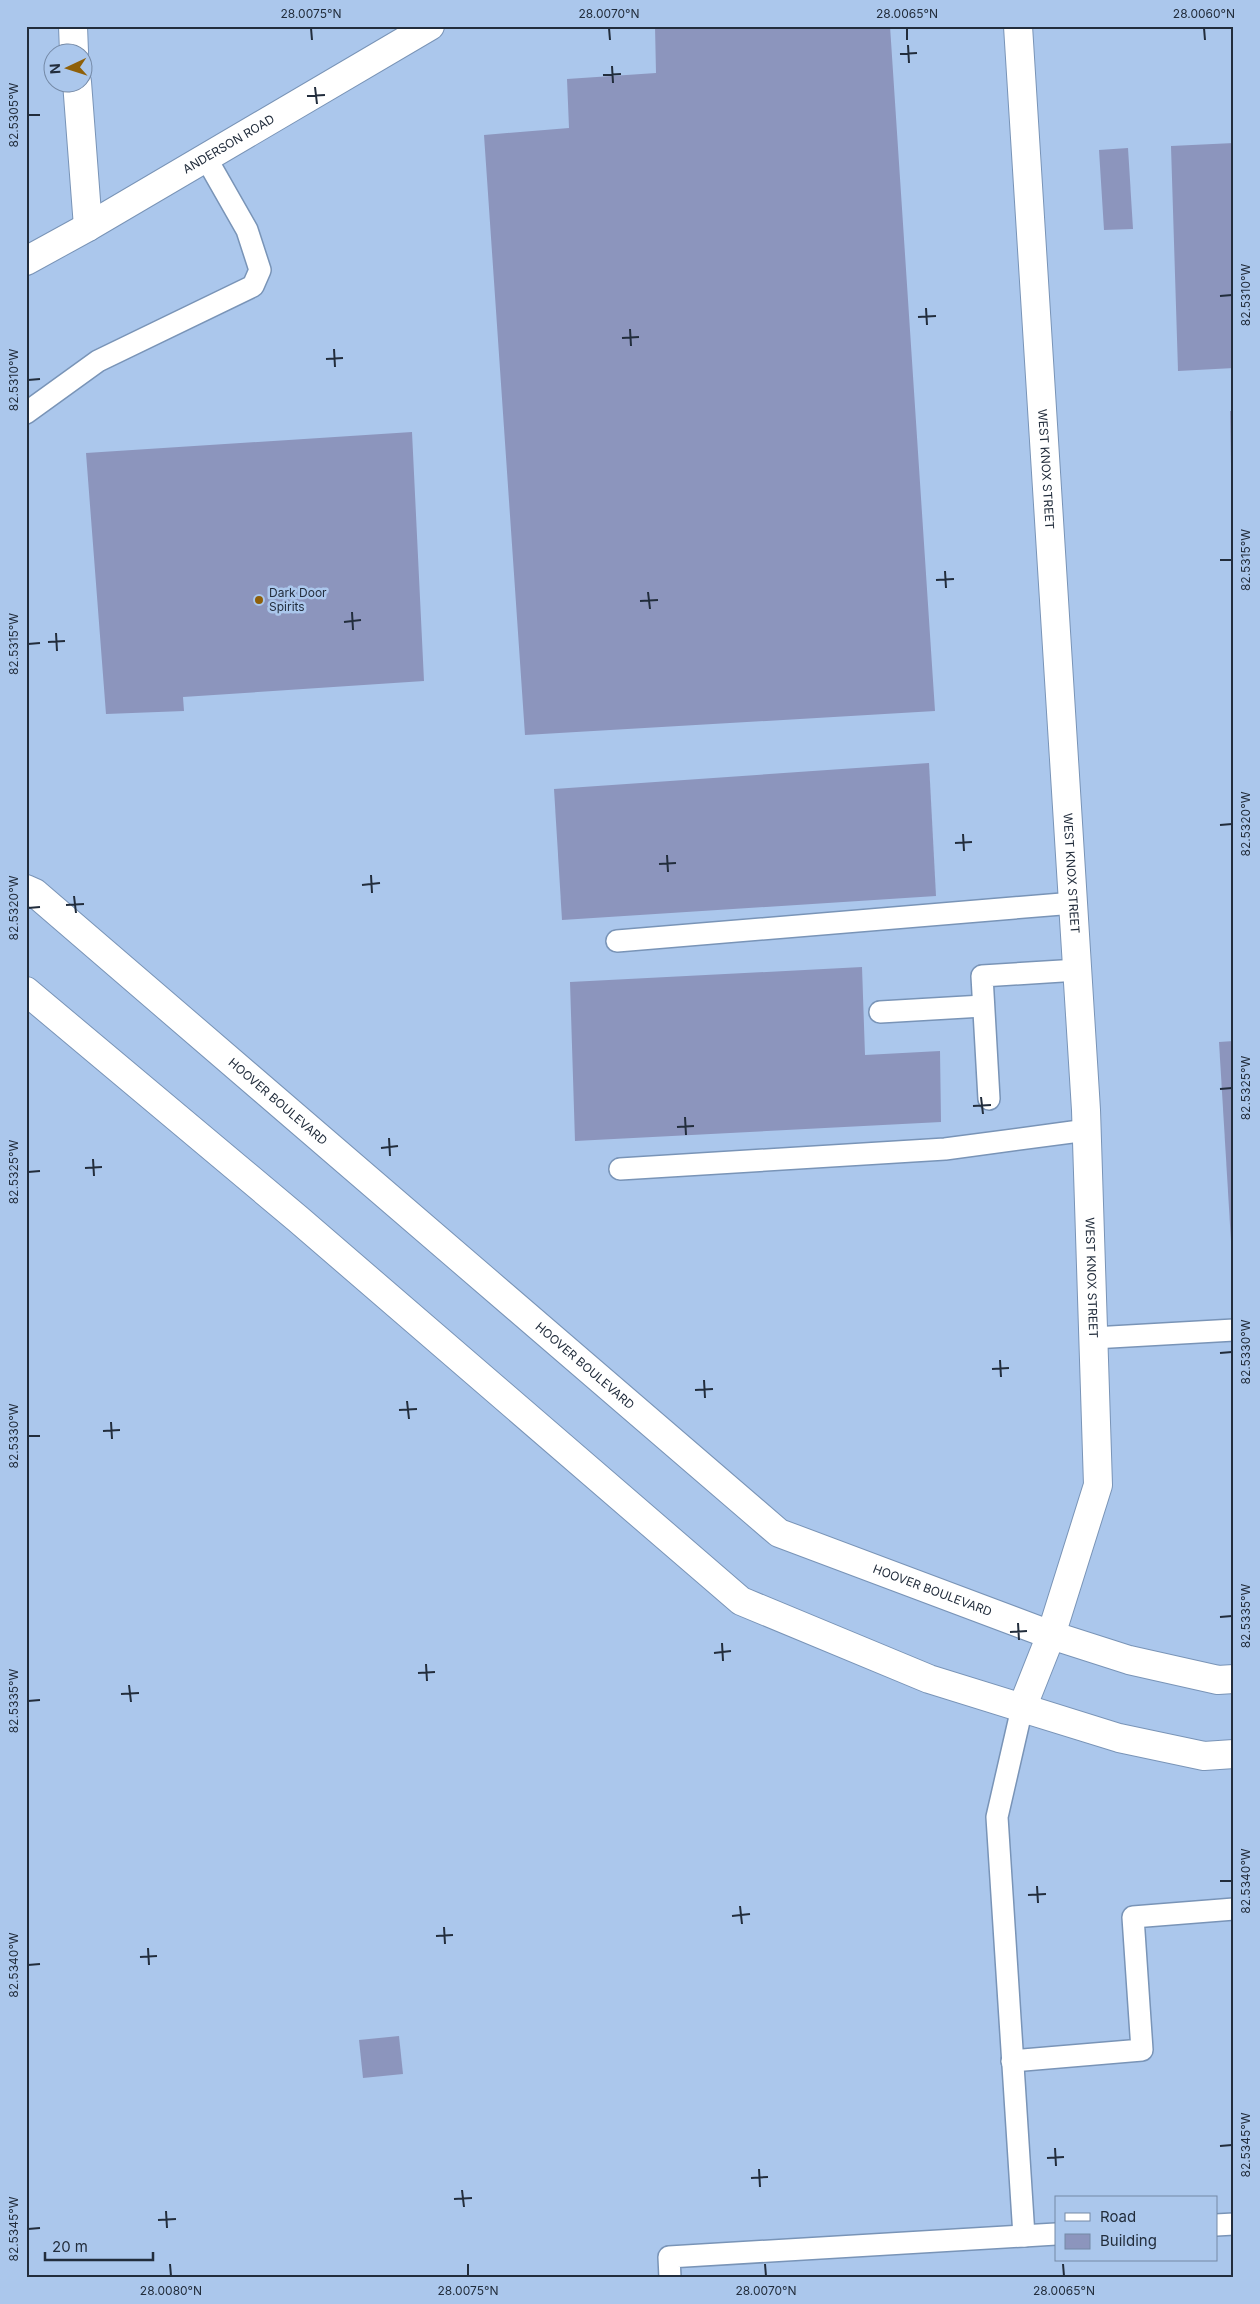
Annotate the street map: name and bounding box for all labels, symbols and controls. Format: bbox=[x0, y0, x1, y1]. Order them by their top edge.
text: 28.0075°N bbox=[280, 6, 342, 21]
text: 28.0070°N bbox=[578, 6, 640, 21]
text: 28.0065°N bbox=[876, 6, 938, 21]
text: 28.0060°N bbox=[1173, 6, 1235, 21]
north arrow bbox=[42, 42, 92, 92]
text: N bbox=[46, 63, 63, 75]
text: 82.5305°W bbox=[6, 82, 21, 147]
street label: ANDERSON ROAD bbox=[180, 111, 277, 177]
text: 82.5310°W bbox=[1238, 264, 1253, 326]
text: 82.5310°W bbox=[6, 349, 21, 411]
street label: WEST KNOX STREET bbox=[1035, 408, 1058, 530]
text: 82.5315°W bbox=[1238, 529, 1253, 591]
place label: Dark Door Spirits bbox=[269, 585, 327, 614]
marker: Dark Door Spirits bbox=[253, 594, 265, 606]
text: 82.5315°W bbox=[6, 613, 21, 675]
text: 82.5320°W bbox=[1238, 791, 1253, 856]
street label: WEST KNOX STREET bbox=[1060, 813, 1083, 934]
text: 82.5320°W bbox=[6, 875, 21, 940]
street label: HOOVER BOULEVARD bbox=[226, 1055, 331, 1148]
text: 82.5325°W bbox=[1238, 1056, 1253, 1120]
text: 82.5325°W bbox=[6, 1140, 21, 1204]
street label: WEST KNOX STREET bbox=[1082, 1217, 1101, 1339]
street label: HOOVER BOULEVARD bbox=[533, 1319, 638, 1412]
text: 82.5330°W bbox=[1238, 1319, 1253, 1385]
text: 82.5330°W bbox=[6, 1403, 21, 1469]
street label: HOOVER BOULEVARD bbox=[871, 1561, 994, 1619]
text: 82.5335°W bbox=[1238, 1583, 1253, 1648]
text: 82.5335°W bbox=[6, 1668, 21, 1733]
text: 82.5340°W bbox=[1238, 1848, 1253, 1914]
text: 82.5340°W bbox=[6, 1932, 21, 1998]
text: 82.5345°W bbox=[1238, 2112, 1253, 2178]
text: 82.5345°W bbox=[6, 2196, 21, 2262]
legend bbox=[1055, 2196, 1218, 2262]
text: Road bbox=[1100, 2207, 1136, 2226]
scale bar bbox=[45, 2229, 152, 2261]
text: Building bbox=[1100, 2231, 1157, 2250]
text: 20 m bbox=[52, 2237, 88, 2256]
text: 28.0080°N bbox=[140, 2283, 202, 2298]
text: 28.0075°N bbox=[437, 2283, 499, 2298]
text: 28.0070°N bbox=[735, 2283, 797, 2298]
text: 28.0065°N bbox=[1033, 2283, 1095, 2298]

